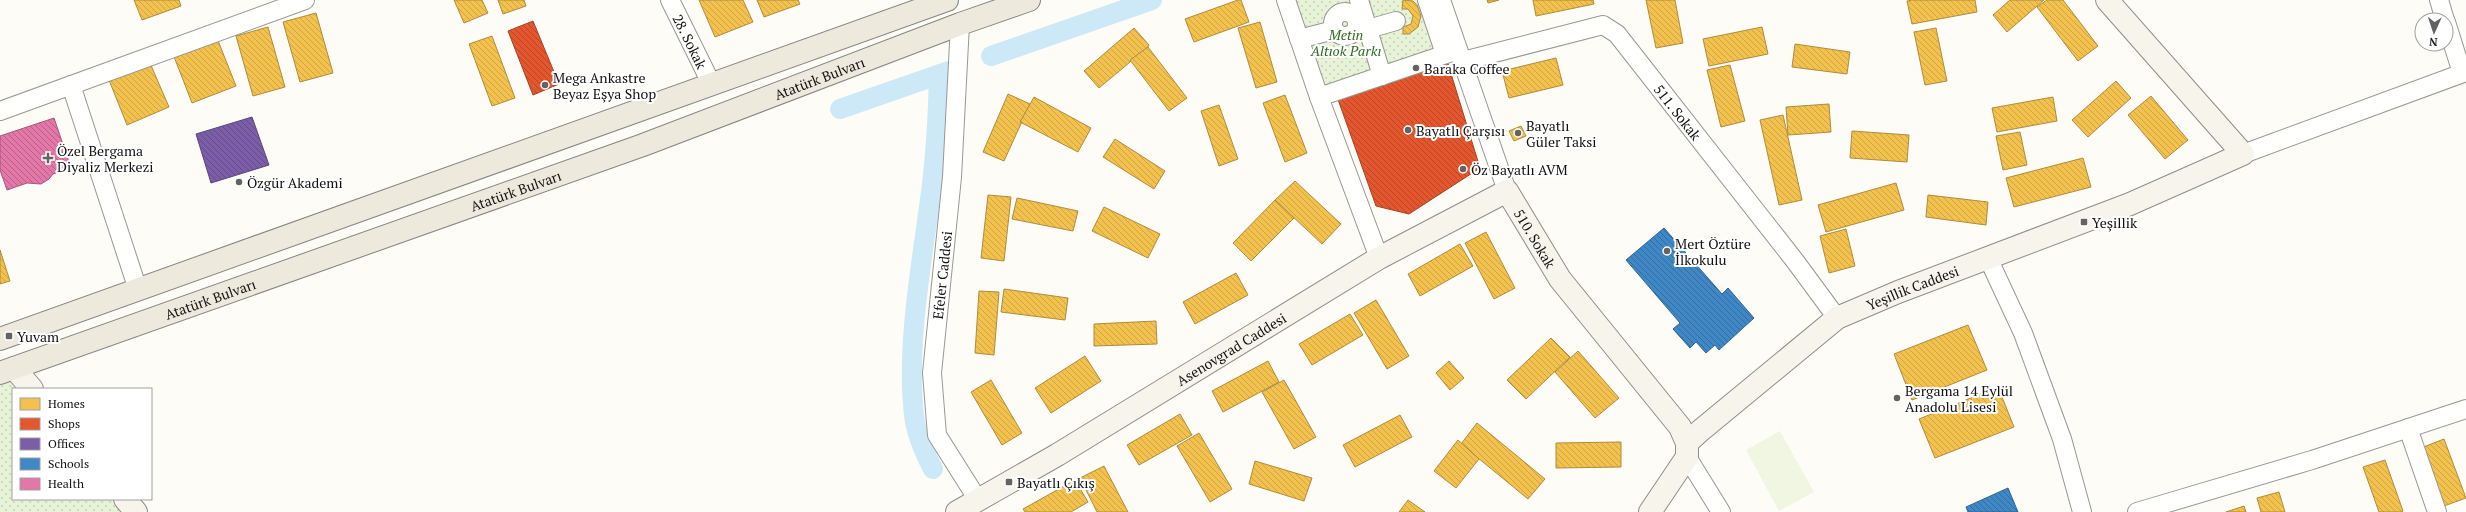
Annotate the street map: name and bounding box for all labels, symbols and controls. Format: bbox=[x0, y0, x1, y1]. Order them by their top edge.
street label: 28. Sokak bbox=[669, 11, 712, 72]
north arrow bbox=[2414, 12, 2454, 52]
park label: Metin Altıok Parkı bbox=[1310, 25, 1381, 60]
text: N bbox=[2428, 35, 2438, 49]
street label: Atatürk Bulvarı bbox=[772, 52, 867, 104]
place label: Baraka Coffee bbox=[1424, 59, 1510, 78]
marker: Baraka Coffee bbox=[1411, 63, 1421, 73]
place label: Mega Ankastre Beyaz Eşya Shop bbox=[553, 68, 656, 103]
marker: Mega Ankastre Beyaz Eşya Shop bbox=[540, 80, 550, 90]
street label: 511. Sokak bbox=[1650, 80, 1706, 144]
place label: Bayatlı Güler Taksi bbox=[1526, 116, 1597, 151]
place label: Bayatlı Çarşısı bbox=[1416, 121, 1505, 140]
marker: Bayatlı Çarşısı bbox=[1403, 125, 1413, 135]
marker: Bayatlı Güler Taksi bbox=[1513, 128, 1523, 138]
place label: Özel Bergama Diyaliz Merkezi bbox=[57, 141, 153, 176]
marker: Özel Bergama Diyaliz Merkezi bbox=[42, 152, 54, 164]
place label: Öz Bayatlı AVM bbox=[1471, 160, 1568, 179]
marker: Öz Bayatlı AVM bbox=[1458, 164, 1468, 174]
street label: Atatürk Bulvarı bbox=[468, 165, 564, 215]
place label: Özgür Akademi bbox=[247, 173, 343, 192]
marker: Özgür Akademi bbox=[234, 177, 244, 187]
street label: 510. Sokak bbox=[1510, 205, 1561, 272]
place label: Yeşillik bbox=[2092, 213, 2138, 232]
marker: Yeşillik bbox=[2079, 217, 2089, 227]
street label: Efeler Caddesi bbox=[928, 230, 956, 320]
place label: Mert Öztüre İlkokulu bbox=[1675, 234, 1751, 269]
marker: Mert Öztüre İlkokulu bbox=[1662, 246, 1672, 256]
street label: Yeşillik Caddesi bbox=[1863, 260, 1961, 314]
street label: Atatürk Bulvarı bbox=[162, 274, 258, 323]
street label: Asenovgrad Caddesi bbox=[1172, 308, 1289, 389]
place label: Yuvam bbox=[17, 327, 59, 346]
marker: Yuvam bbox=[4, 331, 14, 341]
place label: Bergama 14 Eylül Anadolu Lisesi bbox=[1905, 381, 2013, 416]
legend bbox=[12, 388, 152, 500]
marker: Bergama 14 Eylül Anadolu Lisesi bbox=[1892, 393, 1902, 403]
text: Homes bbox=[48, 396, 85, 411]
text: Shops bbox=[48, 416, 80, 431]
text: Offices bbox=[48, 436, 85, 451]
text: Schools bbox=[48, 456, 89, 471]
place label: Bayatlı Çıkış bbox=[1017, 473, 1095, 492]
text: Health bbox=[48, 476, 84, 491]
marker: Bayatlı Çıkış bbox=[1004, 477, 1014, 487]

